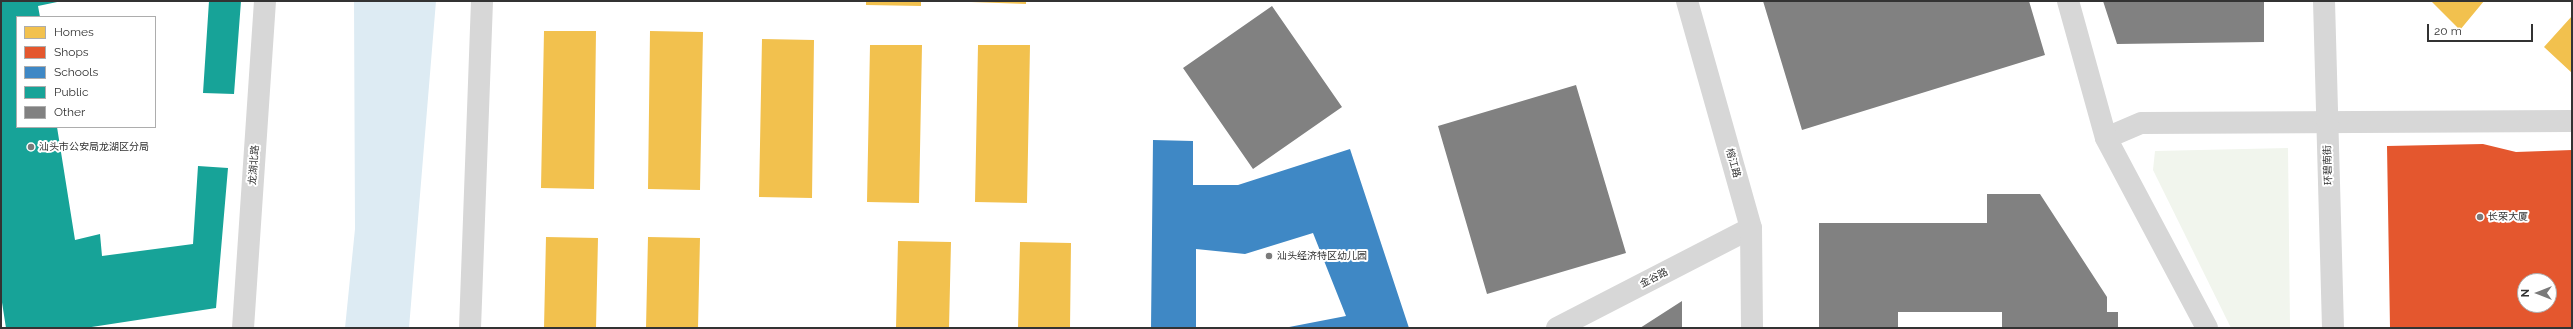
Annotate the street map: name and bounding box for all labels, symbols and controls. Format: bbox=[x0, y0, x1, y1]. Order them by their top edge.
legend bbox=[16, 16, 156, 128]
scale bar bbox=[2429, 16, 2535, 42]
text: 20 m bbox=[2434, 24, 2462, 38]
text: Homes bbox=[54, 25, 94, 39]
text: Shops bbox=[54, 45, 89, 59]
text: Schools bbox=[54, 65, 98, 79]
text: Public bbox=[54, 85, 88, 99]
text: Other bbox=[54, 105, 85, 119]
place label: 汕头市公安局龙湖区分局 bbox=[39, 141, 149, 153]
marker: 汕头市公安局龙湖区分局 bbox=[26, 142, 36, 152]
street label: 龙湖北路 bbox=[247, 145, 261, 185]
street label: 环碧南街 bbox=[2321, 145, 2335, 185]
street label: 榕江路 bbox=[1723, 147, 1743, 179]
place label: 长荣大厦 bbox=[2488, 211, 2528, 223]
marker: 长荣大厦 bbox=[2475, 212, 2485, 222]
place label: 汕头经济特区幼儿园 bbox=[1277, 250, 1367, 262]
marker: 汕头经济特区幼儿园 bbox=[1264, 251, 1274, 261]
street label: 金谷路 bbox=[1638, 266, 1670, 290]
north arrow bbox=[2517, 273, 2557, 313]
text: N bbox=[2519, 289, 2532, 297]

